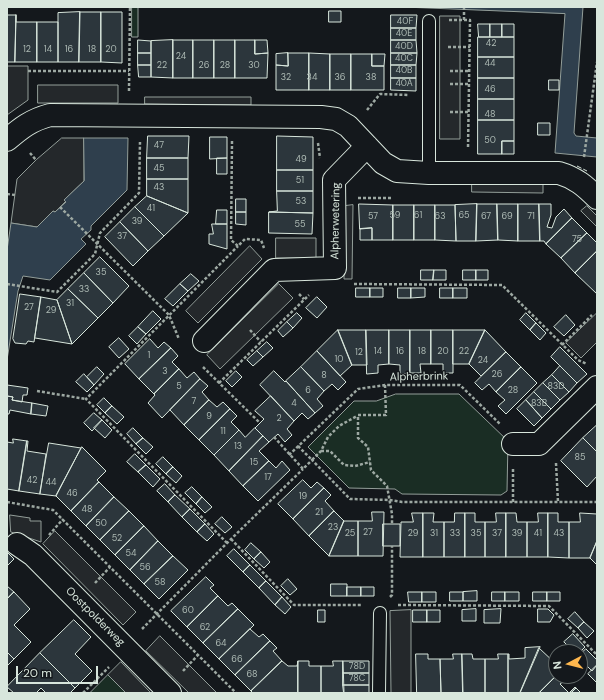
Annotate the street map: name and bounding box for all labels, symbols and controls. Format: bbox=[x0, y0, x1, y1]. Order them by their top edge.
house number: 40F bbox=[397, 17, 413, 27]
house number: 40E bbox=[396, 29, 412, 39]
house number: 42 bbox=[486, 39, 496, 49]
house number: 40D bbox=[395, 42, 413, 52]
house number: 12 bbox=[23, 45, 31, 55]
house number: 14 bbox=[44, 45, 52, 55]
house number: 16 bbox=[65, 45, 73, 55]
house number: 18 bbox=[88, 45, 96, 55]
house number: 20 bbox=[105, 45, 117, 55]
house number: 24 bbox=[176, 52, 186, 62]
house number: 40C bbox=[395, 54, 413, 64]
house number: 44 bbox=[485, 59, 495, 69]
house number: 22 bbox=[157, 61, 167, 71]
house number: 26 bbox=[199, 61, 209, 71]
house number: 28 bbox=[220, 61, 230, 71]
house number: 30 bbox=[248, 61, 260, 71]
house number: 40B bbox=[395, 66, 413, 76]
house number: 32 bbox=[281, 73, 291, 83]
house number: 34 bbox=[307, 73, 317, 83]
house number: 36 bbox=[335, 73, 345, 83]
house number: 38 bbox=[366, 73, 376, 83]
house number: 40A bbox=[395, 79, 413, 89]
house number: 46 bbox=[484, 85, 496, 95]
house number: 48 bbox=[485, 110, 495, 120]
house number: 50 bbox=[484, 136, 496, 146]
house number: 47 bbox=[154, 141, 164, 151]
house number: 49 bbox=[295, 155, 307, 165]
house number: 45 bbox=[154, 164, 164, 174]
house number: 51 bbox=[296, 176, 304, 186]
street label: Alpherwetering bbox=[329, 182, 343, 260]
house number: 43 bbox=[154, 183, 164, 193]
house number: 53 bbox=[296, 197, 306, 207]
house number: 41 bbox=[147, 204, 155, 214]
house number: 59 bbox=[390, 211, 400, 221]
house number: 61 bbox=[414, 211, 422, 221]
house number: 65 bbox=[459, 211, 469, 221]
house number: 57 bbox=[368, 212, 378, 222]
house number: 63 bbox=[435, 212, 445, 222]
house number: 67 bbox=[481, 212, 491, 222]
house number: 69 bbox=[501, 212, 513, 222]
house number: 71 bbox=[527, 212, 535, 222]
house number: 39 bbox=[132, 217, 142, 227]
house number: 55 bbox=[295, 220, 305, 230]
house number: 37 bbox=[117, 232, 127, 242]
house number: 75 bbox=[572, 235, 582, 245]
house number: 35 bbox=[96, 268, 106, 278]
house number: 33 bbox=[79, 285, 89, 295]
house number: 31 bbox=[66, 299, 74, 309]
house number: 27 bbox=[24, 303, 34, 313]
house number: 29 bbox=[46, 306, 56, 316]
house number: 14 bbox=[374, 347, 382, 357]
house number: 16 bbox=[396, 347, 404, 357]
house number: 18 bbox=[418, 347, 426, 357]
house number: 20 bbox=[437, 347, 449, 357]
house number: 22 bbox=[459, 347, 469, 357]
house number: 12 bbox=[355, 348, 363, 358]
house number: 1 bbox=[148, 351, 150, 361]
house number: 10 bbox=[335, 355, 343, 365]
house number: 24 bbox=[478, 356, 488, 366]
house number: 3 bbox=[162, 367, 168, 377]
street label: Alpherbrink bbox=[390, 370, 448, 384]
house number: 26 bbox=[492, 370, 502, 380]
house number: 8 bbox=[321, 371, 327, 381]
house number: 5 bbox=[176, 382, 182, 392]
house number: 83D bbox=[548, 382, 564, 392]
house number: 6 bbox=[305, 386, 311, 396]
house number: 28 bbox=[508, 386, 518, 396]
house number: 7 bbox=[192, 397, 196, 407]
house number: 4 bbox=[291, 399, 297, 409]
house number: 83B bbox=[531, 399, 547, 409]
house number: 9 bbox=[206, 412, 212, 422]
house number: 2 bbox=[276, 414, 282, 424]
house number: 11 bbox=[220, 427, 226, 437]
house number: 13 bbox=[234, 442, 242, 452]
house number: 85 bbox=[575, 453, 585, 463]
house number: 15 bbox=[250, 458, 258, 468]
house number: 17 bbox=[264, 473, 272, 483]
house number: 42 bbox=[27, 476, 37, 486]
house number: 44 bbox=[46, 478, 56, 488]
house number: 46 bbox=[66, 489, 78, 499]
house number: 19 bbox=[299, 492, 307, 502]
house number: 48 bbox=[82, 505, 92, 515]
house number: 21 bbox=[315, 508, 323, 518]
house number: 50 bbox=[95, 519, 107, 529]
house number: 23 bbox=[328, 523, 338, 533]
house number: 27 bbox=[363, 528, 373, 538]
house number: 25 bbox=[345, 529, 355, 539]
house number: 29 bbox=[408, 529, 418, 539]
house number: 31 bbox=[430, 529, 438, 539]
house number: 33 bbox=[450, 529, 460, 539]
house number: 35 bbox=[471, 529, 481, 539]
house number: 37 bbox=[492, 529, 502, 539]
house number: 39 bbox=[512, 529, 522, 539]
house number: 41 bbox=[534, 529, 542, 539]
house number: 43 bbox=[554, 529, 564, 539]
house number: 52 bbox=[112, 534, 122, 544]
house number: 54 bbox=[126, 549, 136, 559]
house number: 56 bbox=[139, 563, 151, 573]
house number: 58 bbox=[155, 578, 165, 588]
street label: Oostpolderweg bbox=[63, 585, 127, 649]
house number: 60 bbox=[182, 606, 194, 616]
house number: 62 bbox=[200, 623, 210, 633]
house number: 64 bbox=[215, 639, 227, 649]
north arrow bbox=[548, 644, 588, 684]
house number: 66 bbox=[231, 655, 243, 665]
scale bar bbox=[18, 658, 100, 684]
text: N bbox=[550, 661, 565, 670]
house number: 78D bbox=[349, 662, 365, 672]
text: 20 m bbox=[23, 665, 52, 681]
house number: 68 bbox=[246, 670, 258, 680]
house number: 78C bbox=[349, 674, 365, 684]

